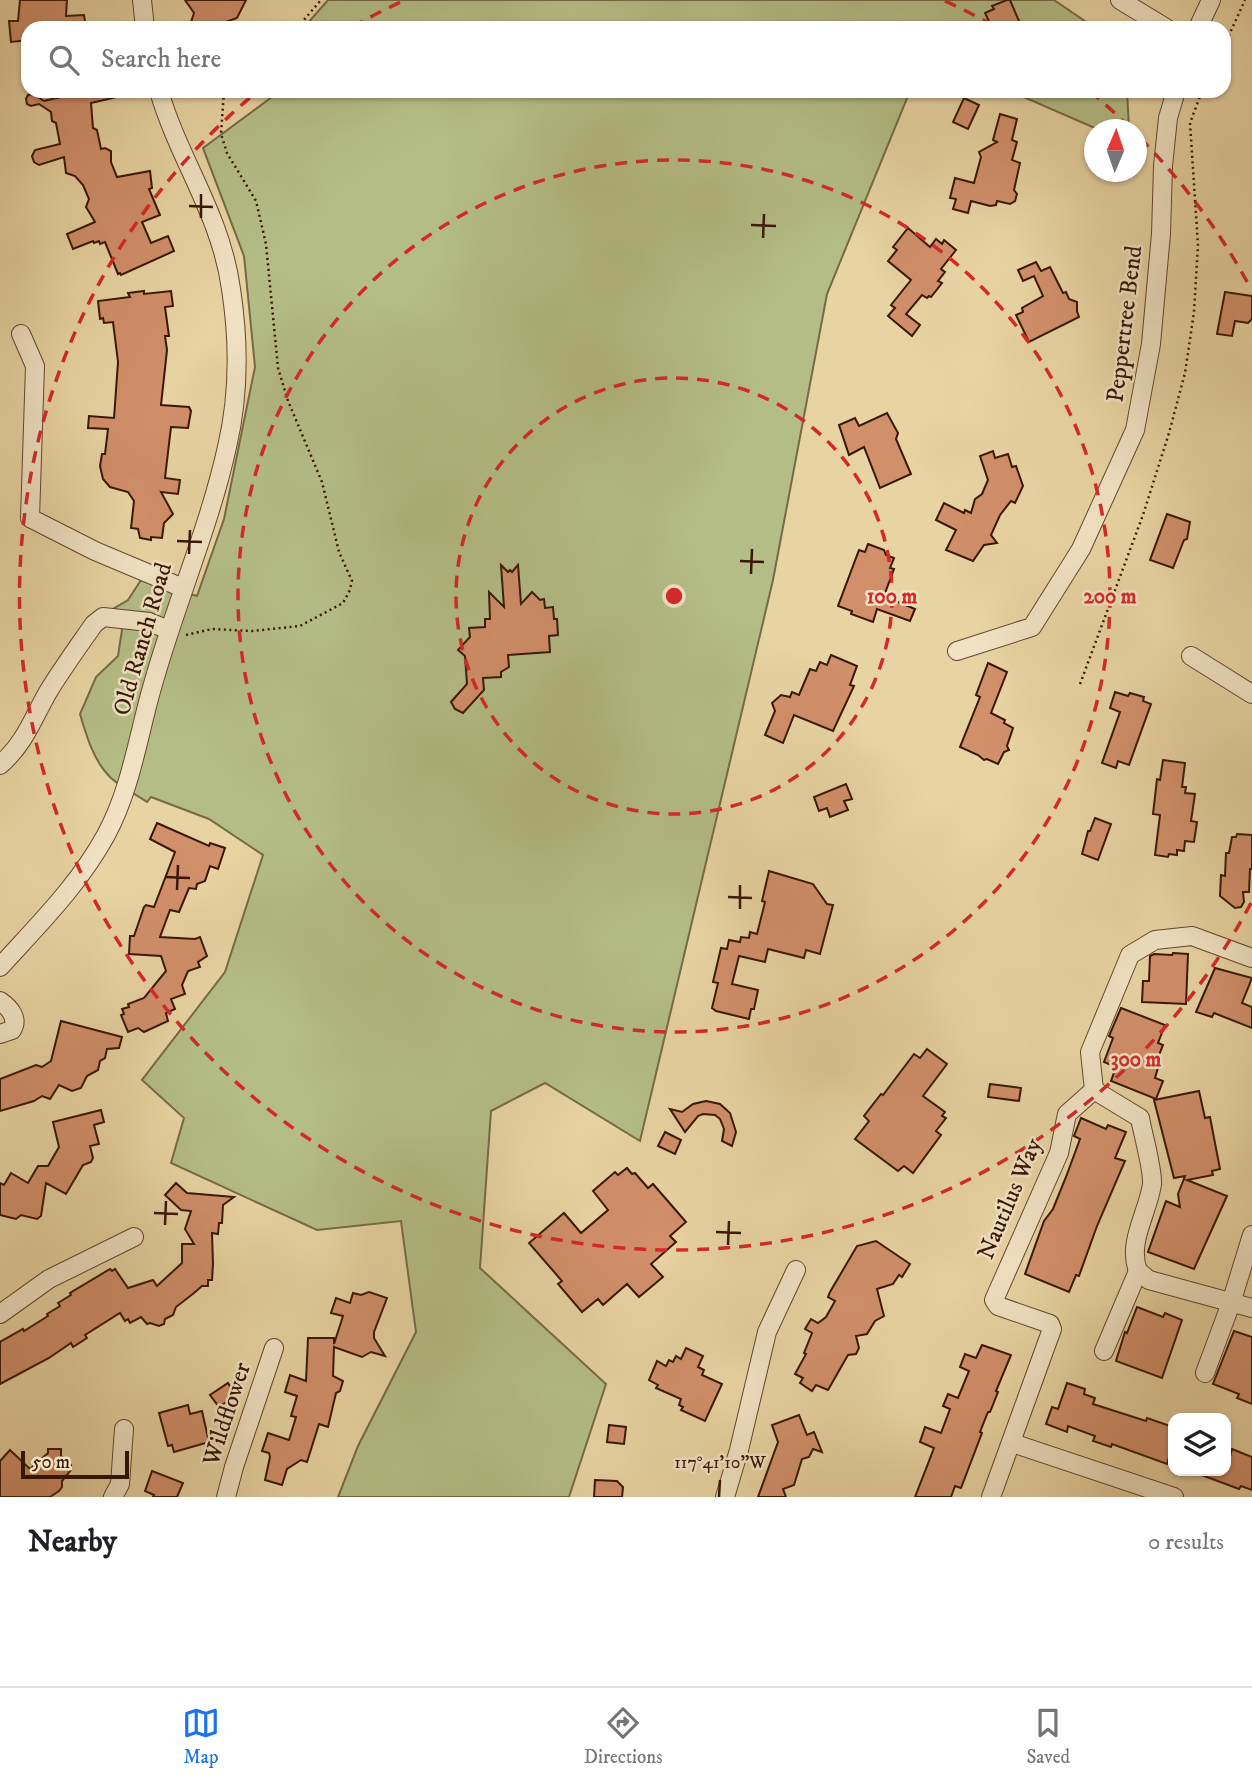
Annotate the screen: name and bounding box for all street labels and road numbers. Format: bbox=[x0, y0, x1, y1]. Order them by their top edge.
street label: Peppertree Bend bbox=[1101, 244, 1150, 404]
street label: Old Ranch Road bbox=[107, 559, 179, 719]
street label: Nautilus Way bbox=[971, 1133, 1049, 1264]
street label: Wildflower bbox=[196, 1359, 258, 1470]

